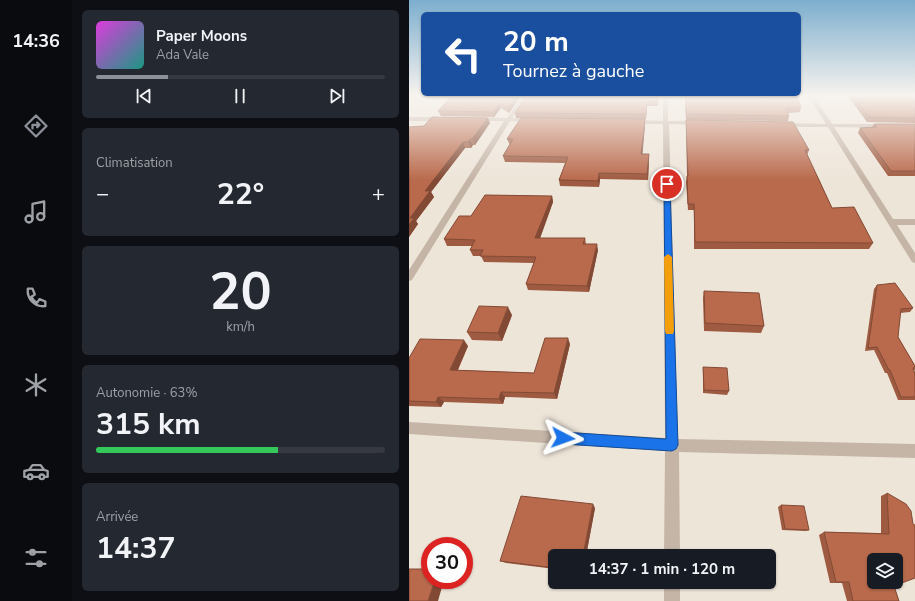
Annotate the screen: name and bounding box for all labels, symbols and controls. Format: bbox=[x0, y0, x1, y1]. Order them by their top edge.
text: 20 m bbox=[503, 23, 569, 61]
text: Paper Moons bbox=[156, 26, 247, 46]
icon: left bbox=[437, 28, 489, 80]
text: 14:36 bbox=[12, 29, 60, 53]
text: Ada Vale bbox=[156, 46, 209, 64]
text: Tournez à gauche bbox=[503, 59, 644, 83]
icon: previous bbox=[133, 85, 155, 107]
icon: pause bbox=[229, 85, 251, 107]
icon: next bbox=[326, 85, 348, 107]
icon: directions bbox=[22, 112, 50, 140]
text: Climatisation bbox=[96, 154, 173, 172]
pin bbox=[650, 167, 684, 201]
icon: arrive bbox=[656, 173, 678, 195]
text: 22° bbox=[217, 174, 264, 215]
text: − bbox=[96, 179, 109, 209]
text: + bbox=[372, 179, 385, 209]
icon: music bbox=[22, 198, 50, 226]
text: 20 bbox=[209, 256, 272, 327]
icon: phone bbox=[22, 284, 50, 312]
text: km/h bbox=[226, 318, 255, 336]
icon: climate bbox=[22, 371, 50, 399]
text: Autonomie · 63% bbox=[96, 384, 198, 402]
text: 315 km bbox=[96, 404, 201, 445]
position arrow bbox=[542, 417, 584, 459]
icon: car bbox=[22, 457, 50, 485]
text: Arrivée bbox=[96, 508, 138, 526]
text: 14:37 bbox=[96, 528, 175, 569]
speed limit sign: 30 bbox=[421, 537, 473, 589]
icon: filters bbox=[22, 544, 50, 572]
map controls bbox=[867, 553, 903, 589]
button: layers bbox=[867, 553, 903, 589]
text: 14:37 · 1 min · 120 m bbox=[589, 559, 735, 579]

